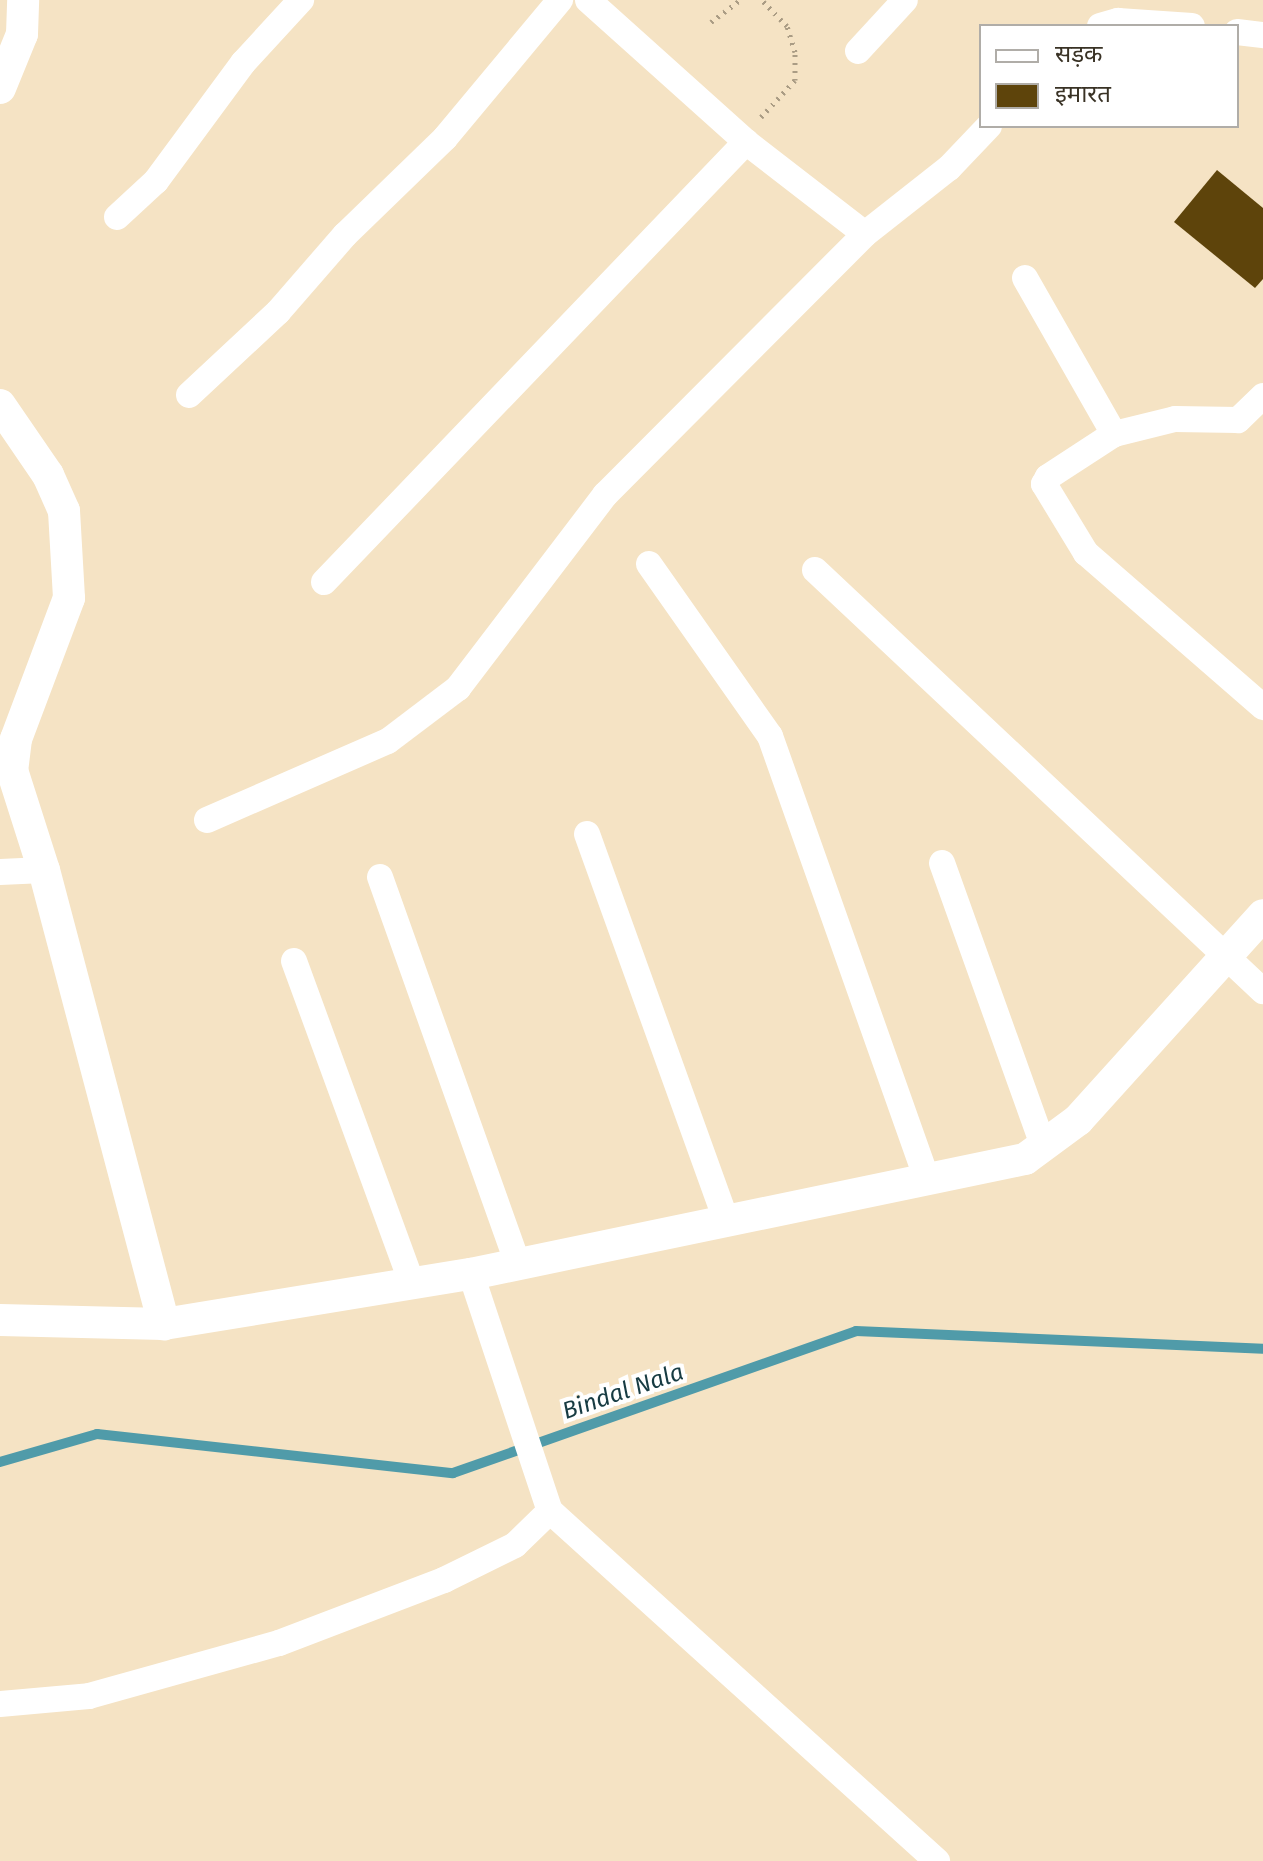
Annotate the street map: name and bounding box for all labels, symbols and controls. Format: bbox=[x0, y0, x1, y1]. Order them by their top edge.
legend bbox=[979, 24, 1239, 128]
text: सड़क bbox=[1055, 40, 1103, 68]
text: इमारत bbox=[1055, 80, 1111, 108]
water label: Bindal Nala bbox=[559, 1358, 687, 1426]

